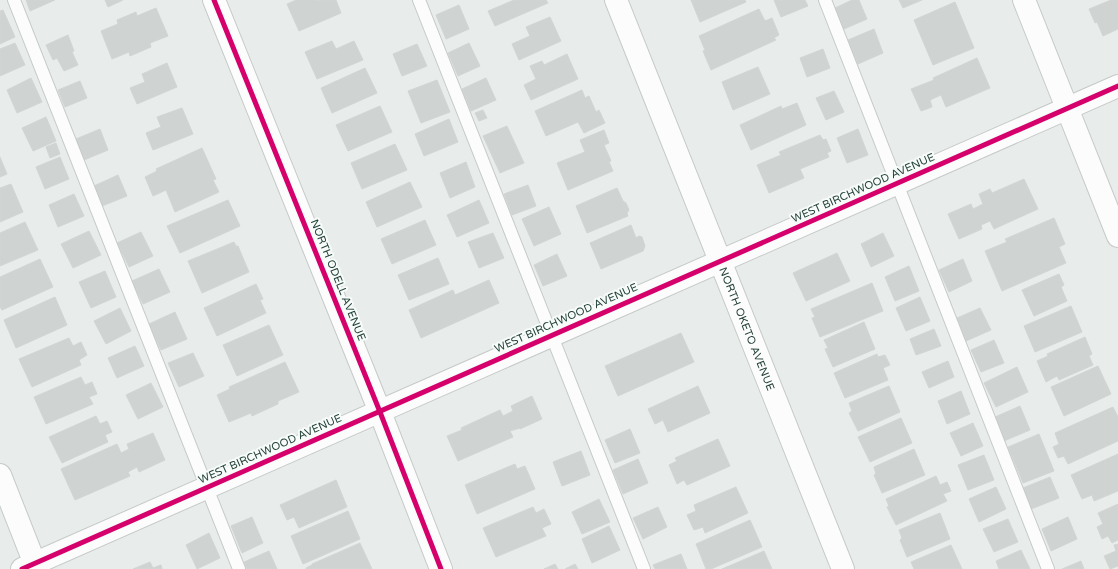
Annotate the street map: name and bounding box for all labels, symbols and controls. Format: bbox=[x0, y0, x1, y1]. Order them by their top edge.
street label: WEST BIRCHWOOD AVENUE bbox=[789, 150, 937, 226]
street label: NORTH ODELL AVENUE bbox=[308, 217, 368, 343]
street label: NORTH OKETO AVENUE bbox=[717, 265, 778, 392]
street label: WEST BIRCHWOOD AVENUE bbox=[492, 280, 640, 356]
street label: WEST BIRCHWOOD AVENUE bbox=[196, 411, 344, 487]

